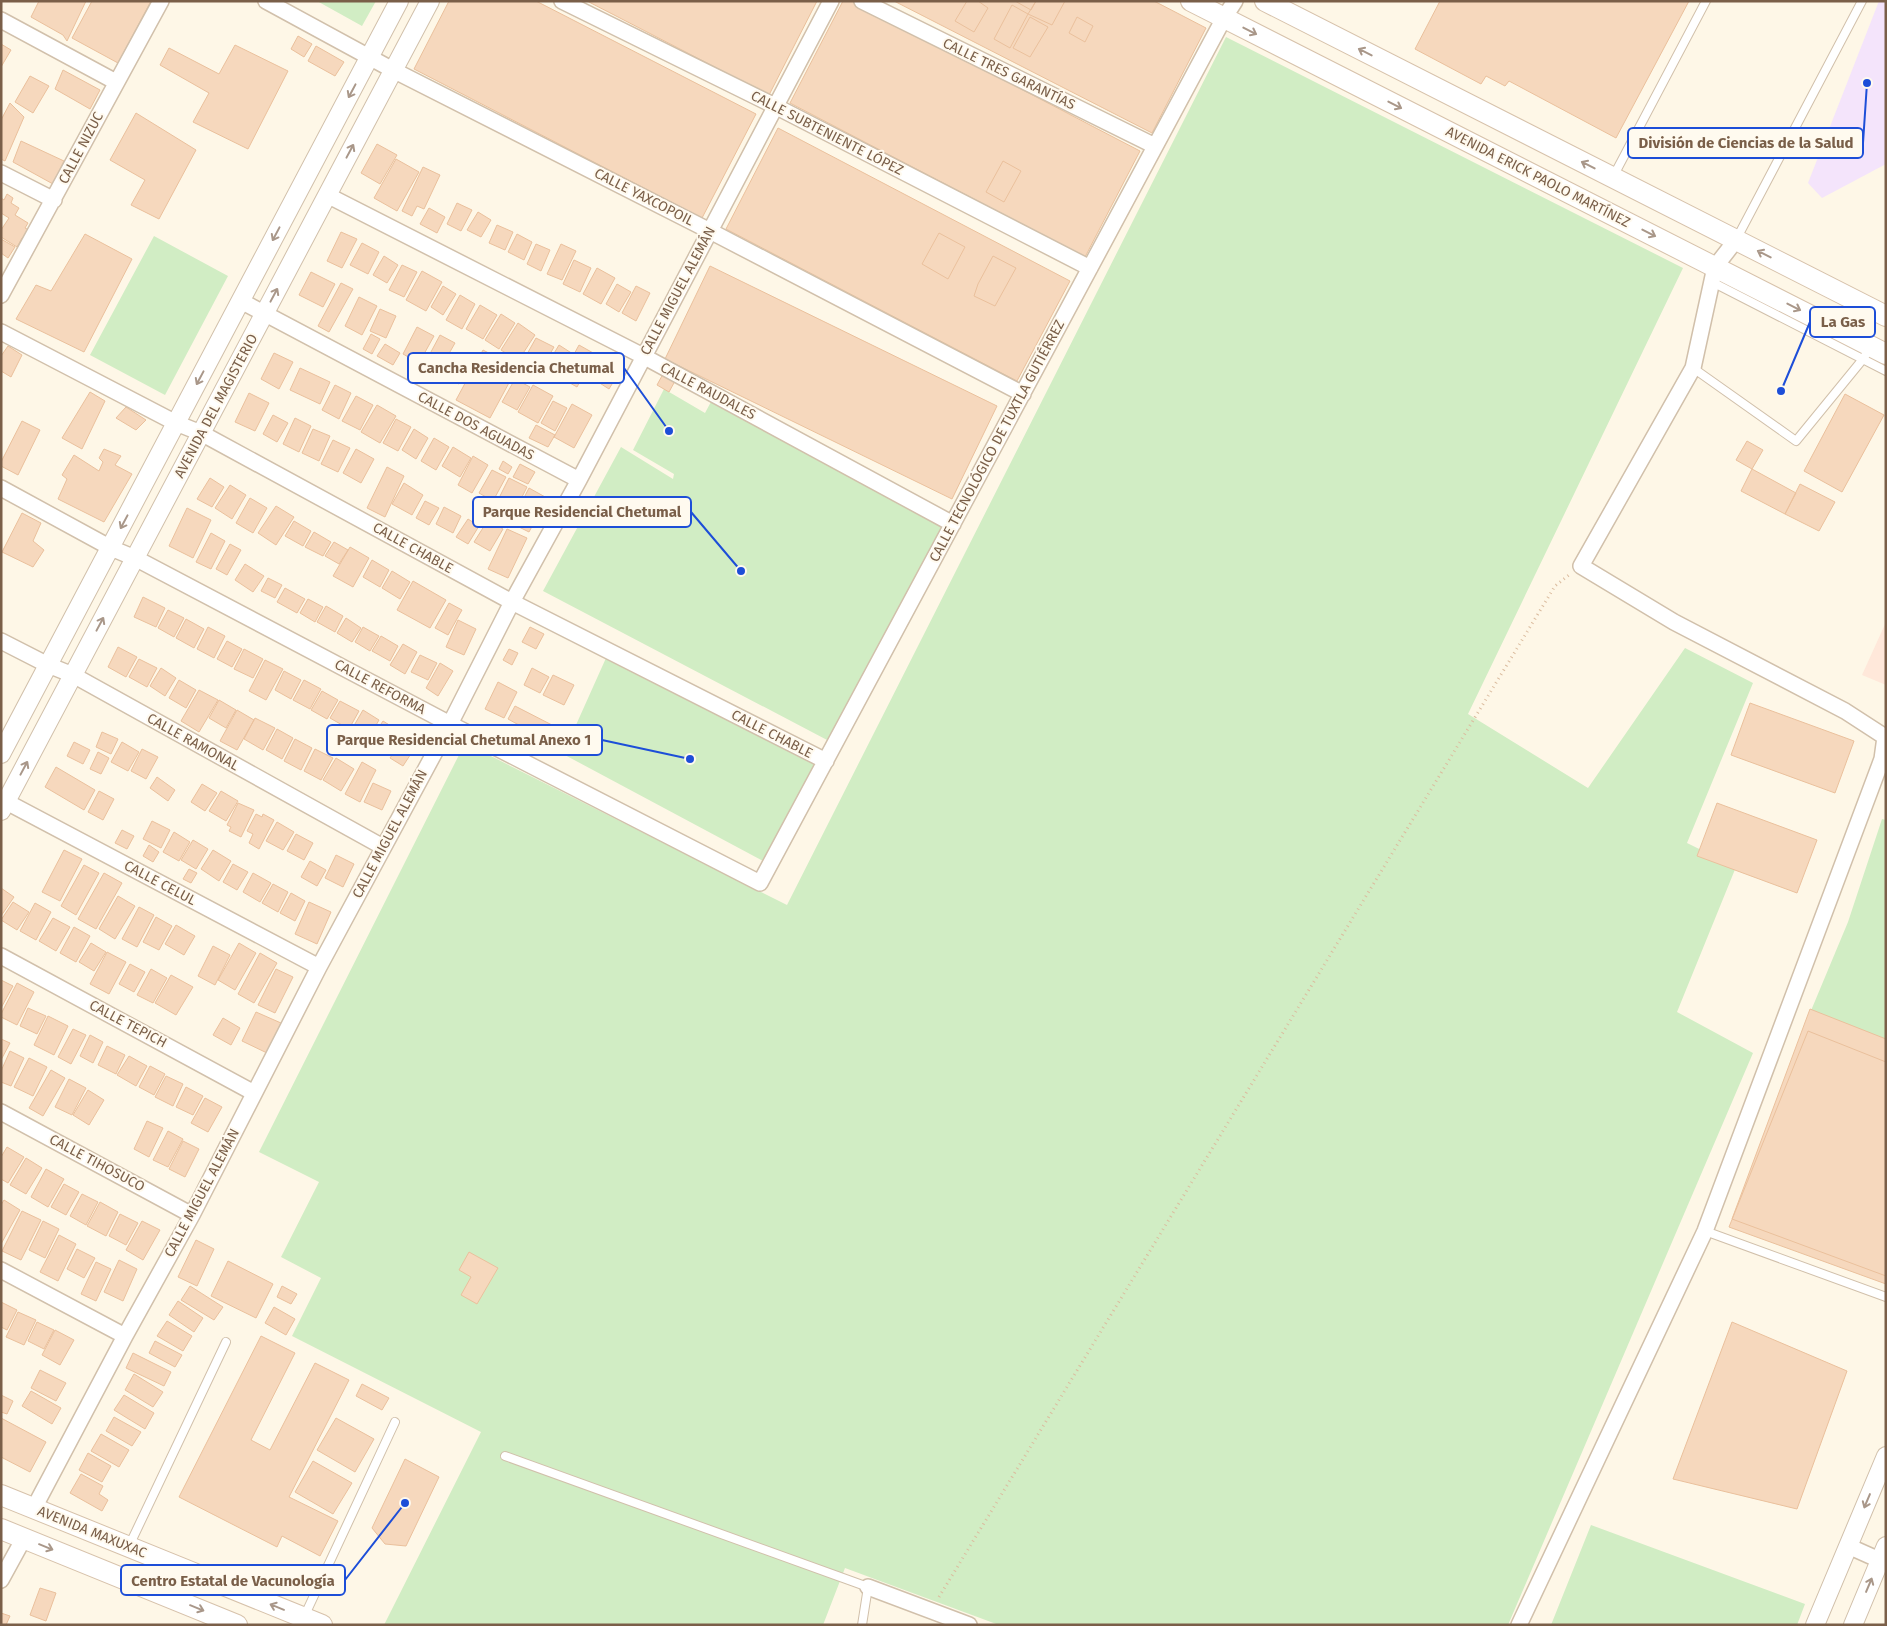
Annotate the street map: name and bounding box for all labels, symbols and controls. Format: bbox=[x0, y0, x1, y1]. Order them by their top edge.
one-way arrow bbox=[1242, 27, 1257, 36]
street label: CALLE TRES GARANTÍAS bbox=[940, 34, 1079, 114]
one-way arrow bbox=[1358, 47, 1373, 56]
one-way arrow bbox=[347, 83, 357, 98]
street label: CALLE SUBTENIENTE LÓPEZ bbox=[748, 86, 907, 179]
one-way arrow bbox=[1387, 101, 1402, 110]
street label: CALLE NIZUC bbox=[55, 109, 107, 187]
street label: AVENIDA ERICK PAOLO MARTÍNEZ bbox=[1443, 122, 1633, 231]
callout: División de Ciencias de la Salud bbox=[1628, 128, 1863, 158]
text: División de Ciencias de la Salud bbox=[1639, 134, 1853, 152]
one-way arrow bbox=[346, 144, 356, 159]
one-way arrow bbox=[1581, 160, 1596, 169]
street label: CALLE YAXCOPOIL bbox=[591, 165, 697, 229]
street label: CALLE MIGUEL ALEMÁN bbox=[636, 223, 719, 358]
one-way arrow bbox=[271, 227, 281, 242]
one-way arrow bbox=[1641, 229, 1656, 239]
one-way arrow bbox=[1757, 249, 1772, 258]
one-way arrow bbox=[270, 288, 280, 302]
one-way arrow bbox=[1786, 303, 1801, 312]
callout: La Gas bbox=[1810, 307, 1875, 337]
text: La Gas bbox=[1821, 313, 1865, 331]
street label: CALLE TECNOLÓGICO DE TUXTLA GUTIÉRREZ bbox=[925, 317, 1068, 565]
street label: AVENIDA DEL MAGISTERIO bbox=[171, 331, 261, 481]
callout: Cancha Residencia Chetumal bbox=[408, 353, 624, 383]
text: Cancha Residencia Chetumal bbox=[418, 359, 614, 377]
street label: CALLE RAUDALES bbox=[657, 359, 759, 423]
one-way arrow bbox=[195, 370, 204, 385]
street label: CALLE DOS AGUADAS bbox=[415, 388, 537, 464]
callout: Parque Residencial Chetumal bbox=[473, 497, 691, 527]
text: Parque Residencial Chetumal bbox=[483, 503, 682, 521]
one-way arrow bbox=[119, 514, 128, 529]
street label: CALLE CHABLE bbox=[370, 519, 456, 577]
one-way arrow bbox=[96, 617, 105, 632]
street label: CALLE REFORMA bbox=[332, 656, 428, 718]
street label: CALLE CHABLE bbox=[728, 706, 816, 762]
street label: CALLE RAMONAL bbox=[144, 710, 242, 774]
callout: Parque Residencial Chetumal Anexo 1 bbox=[327, 725, 602, 755]
text: Parque Residencial Chetumal Anexo 1 bbox=[337, 731, 591, 749]
one-way arrow bbox=[19, 760, 29, 775]
street label: CALLE MIGUEL ALEMÁN bbox=[348, 766, 431, 901]
street label: CALLE CELUL bbox=[121, 857, 199, 909]
street label: CALLE TEPICH bbox=[86, 996, 170, 1052]
street label: CALLE MIGUEL ALEMÁN bbox=[160, 1125, 243, 1260]
street label: CALLE TIHOSUCO bbox=[46, 1131, 148, 1195]
one-way arrow bbox=[1861, 1493, 1870, 1508]
street label: AVENIDA MAXUXAC bbox=[35, 1502, 149, 1562]
one-way arrow bbox=[39, 1544, 54, 1553]
callout: Centro Estatal de Vacunología bbox=[121, 1565, 345, 1595]
text: Centro Estatal de Vacunología bbox=[131, 1572, 335, 1590]
one-way arrow bbox=[1865, 1578, 1875, 1593]
one-way arrow bbox=[270, 1601, 285, 1611]
one-way arrow bbox=[189, 1604, 204, 1614]

